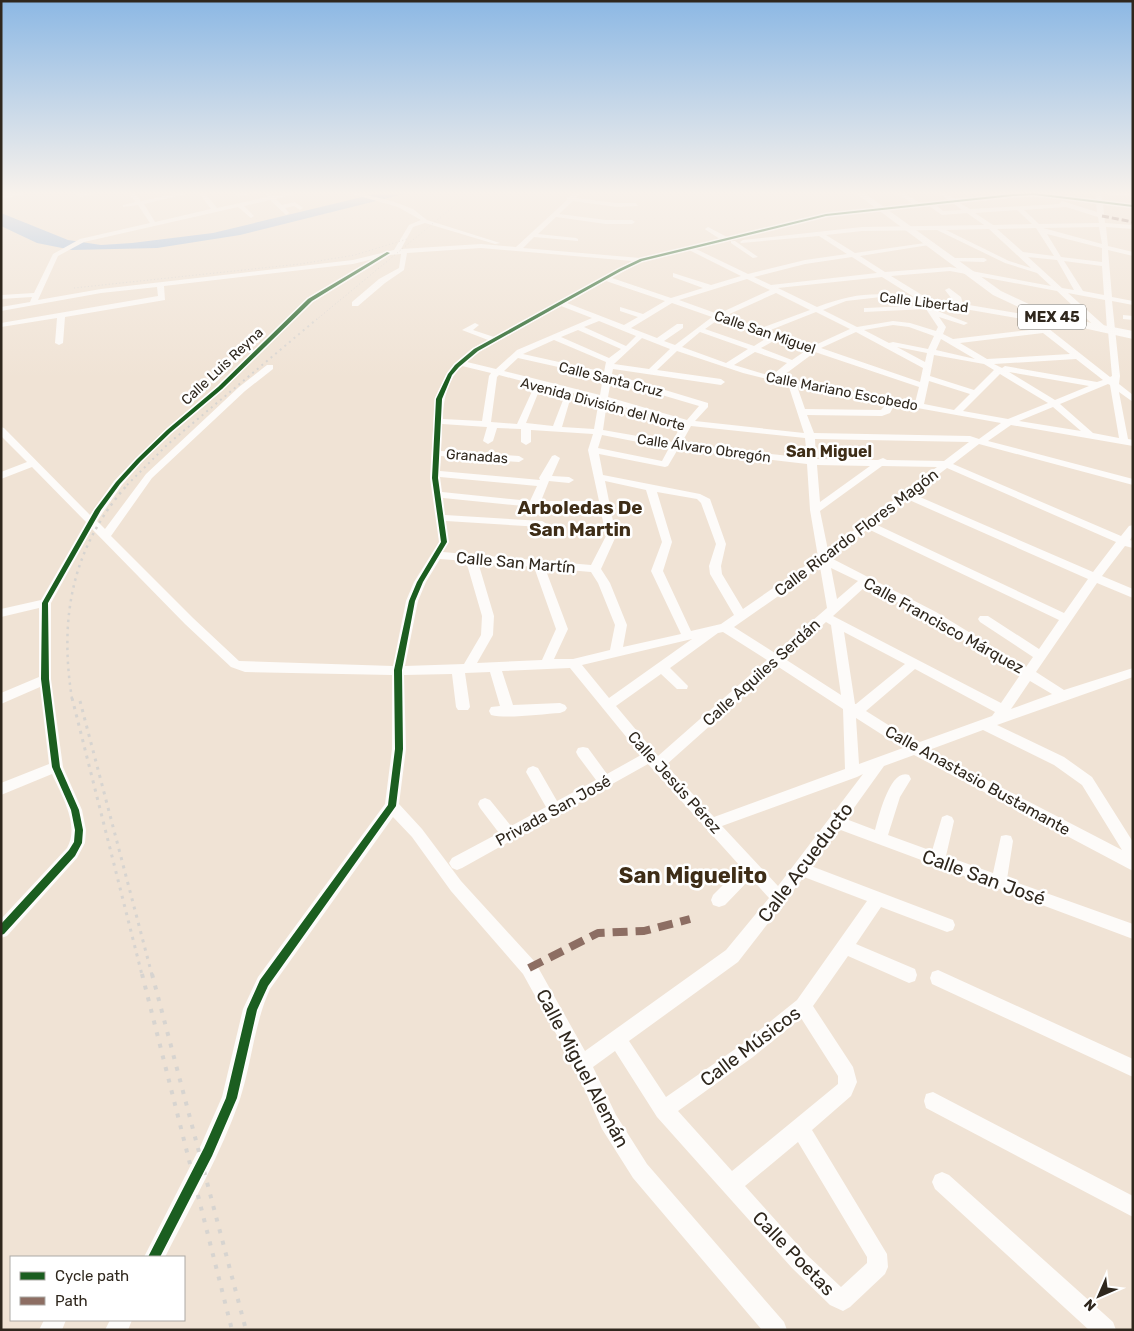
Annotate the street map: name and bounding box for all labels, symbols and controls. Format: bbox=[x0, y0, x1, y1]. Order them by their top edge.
street label: Calle Libertad bbox=[879, 289, 969, 316]
road number: MEX 45 bbox=[1018, 304, 1086, 330]
street label: Calle San Miguel bbox=[712, 307, 818, 358]
street label: Calle Luis Reyna bbox=[178, 324, 267, 409]
street label: Calle Santa Cruz bbox=[557, 358, 665, 401]
street label: Calle Mariano Escobedo bbox=[765, 368, 919, 415]
street label: Avenida División del Norte bbox=[519, 374, 687, 435]
street label: Calle Álvaro Obregón bbox=[636, 430, 772, 466]
district label: San Miguel bbox=[786, 442, 872, 461]
street label: Granadas bbox=[446, 446, 508, 467]
street label: Calle Ricardo Flores Magón bbox=[771, 465, 942, 600]
district label: Arboledas De San Martin bbox=[517, 496, 643, 541]
street label: Calle San Martín bbox=[455, 548, 577, 577]
street label: Calle Francisco Márquez bbox=[860, 573, 1027, 677]
street label: Calle Aquiles Serdán bbox=[699, 615, 824, 730]
street label: Calle Anastasio Bustamante bbox=[882, 722, 1074, 839]
street label: Calle Jesús Pérez bbox=[624, 727, 726, 837]
street label: Privada San José bbox=[492, 771, 614, 850]
street label: Calle Acueducto bbox=[753, 798, 858, 927]
street label: Calle San José bbox=[919, 845, 1049, 910]
district label: San Miguelito bbox=[619, 862, 767, 889]
street label: Calle Miguel Alemán bbox=[531, 985, 634, 1152]
street label: Calle Músicos bbox=[696, 1001, 805, 1092]
street label: Calle Poetas bbox=[748, 1206, 840, 1300]
legend bbox=[10, 1256, 185, 1321]
text: Cycle path bbox=[55, 1267, 129, 1285]
north arrow bbox=[1074, 1271, 1124, 1321]
text: Path bbox=[55, 1292, 88, 1310]
text: N bbox=[1081, 1295, 1100, 1314]

